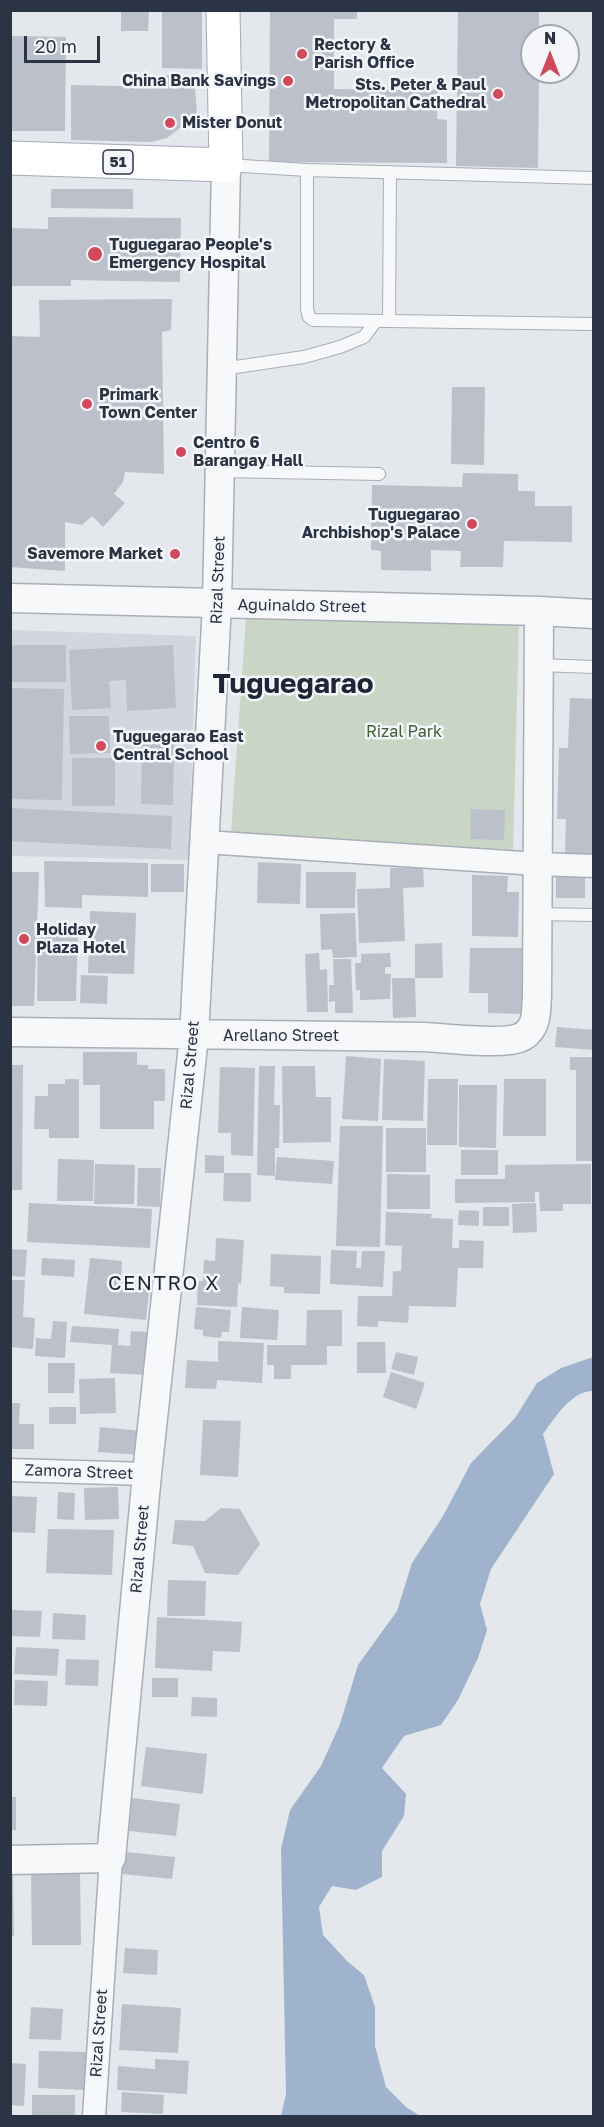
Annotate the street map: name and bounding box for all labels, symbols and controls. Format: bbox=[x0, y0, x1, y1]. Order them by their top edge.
scale bar bbox=[27, 24, 104, 62]
north arrow bbox=[520, 24, 580, 84]
text: N bbox=[544, 28, 556, 48]
text: 20 m bbox=[35, 35, 77, 57]
place label: Rectory & Parish Office bbox=[314, 35, 414, 73]
marker: Rectory & Parish Office bbox=[295, 47, 309, 61]
place label: China Bank Savings bbox=[122, 71, 276, 91]
marker: China Bank Savings bbox=[281, 74, 295, 88]
place label: Sts. Peter & Paul Metropolitan Cathedral bbox=[305, 75, 486, 113]
marker: Sts. Peter & Paul Metropolitan Cathedral bbox=[491, 87, 505, 101]
place label: Mister Donut bbox=[182, 113, 282, 133]
marker: Mister Donut bbox=[163, 116, 177, 130]
road number: 51 bbox=[103, 150, 133, 174]
place label: Tuguegarao People's Emergency Hospital bbox=[109, 235, 272, 273]
marker: Tuguegarao People's Emergency Hospital bbox=[86, 245, 104, 263]
place label: Primark Town Center bbox=[99, 385, 197, 423]
marker: Primark Town Center bbox=[80, 397, 94, 411]
place label: Centro 6 Barangay Hall bbox=[193, 433, 303, 471]
marker: Centro 6 Barangay Hall bbox=[174, 445, 188, 459]
place label: Tuguegarao Archbishop's Palace bbox=[302, 505, 460, 543]
marker: Tuguegarao Archbishop's Palace bbox=[465, 517, 479, 531]
street label: Rizal Street bbox=[207, 535, 229, 625]
place label: Savemore Market bbox=[27, 544, 163, 564]
marker: Savemore Market bbox=[168, 547, 182, 561]
street label: Aguinaldo Street bbox=[237, 595, 367, 617]
district label: Tuguegarao bbox=[212, 667, 374, 701]
park label: Rizal Park bbox=[366, 722, 442, 742]
place label: Tuguegarao East Central School bbox=[113, 727, 244, 765]
marker: Tuguegarao East Central School bbox=[94, 739, 108, 753]
place label: Holiday Plaza Hotel bbox=[36, 920, 126, 958]
marker: Holiday Plaza Hotel bbox=[17, 932, 31, 946]
street label: Rizal Street bbox=[177, 1020, 203, 1110]
street label: Arellano Street bbox=[223, 1026, 339, 1046]
district label: CENTRO X bbox=[108, 1272, 220, 1296]
street label: Zamora Street bbox=[24, 1461, 134, 1483]
street label: Rizal Street bbox=[127, 1504, 153, 1594]
street label: Rizal Street bbox=[86, 1988, 112, 2078]

